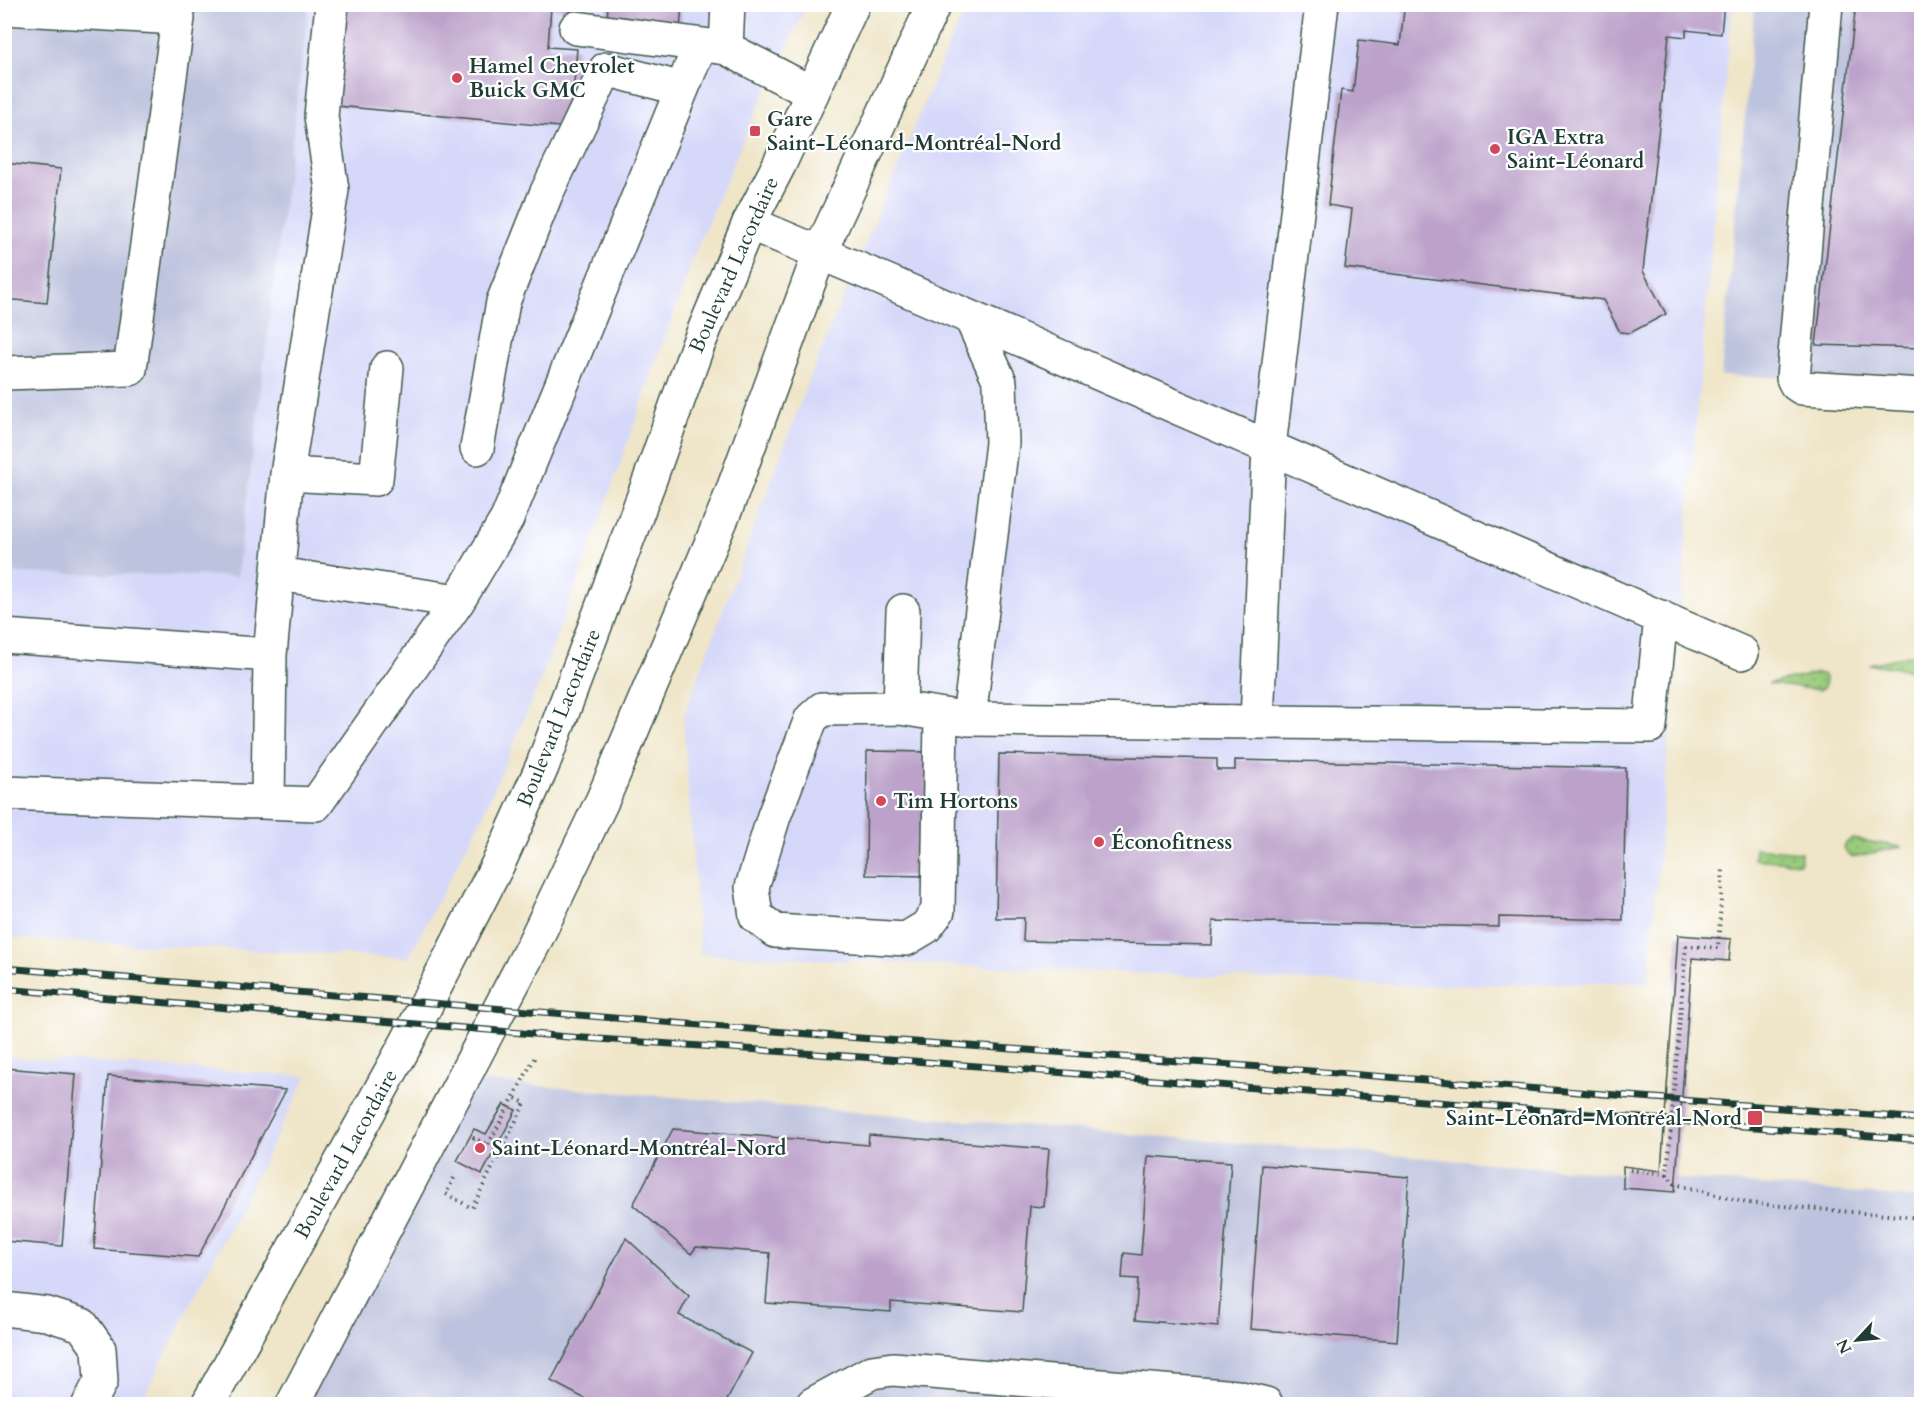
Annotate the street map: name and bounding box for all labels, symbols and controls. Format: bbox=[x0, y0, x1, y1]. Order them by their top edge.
place label: Hamel Chevrolet Buick GMC bbox=[469, 52, 635, 105]
marker: Hamel Chevrolet Buick GMC bbox=[450, 71, 464, 85]
place label: Gare Saint-Léonard-Montréal-Nord bbox=[767, 105, 1061, 158]
place label: IGA Extra Saint-Léonard bbox=[1507, 123, 1644, 176]
marker: Gare Saint-Léonard-Montréal-Nord bbox=[748, 124, 762, 138]
marker: IGA Extra Saint-Léonard bbox=[1488, 142, 1502, 156]
street label: Boulevard Lacordaire bbox=[682, 172, 786, 358]
street label: Boulevard Lacordaire bbox=[510, 625, 608, 811]
place label: Tim Hortons bbox=[893, 787, 1018, 816]
marker: Tim Hortons bbox=[874, 794, 888, 808]
place label: Éconofitness bbox=[1111, 828, 1232, 857]
marker: Éconofitness bbox=[1092, 835, 1106, 849]
street label: Boulevard Lacordaire bbox=[287, 1064, 405, 1244]
place label: Saint-Léonard–Montréal-Nord bbox=[1446, 1104, 1742, 1133]
marker: Saint-Léonard–Montréal-Nord bbox=[1746, 1109, 1764, 1127]
place label: Saint-Léonard-Montréal-Nord bbox=[492, 1134, 786, 1163]
marker: Saint-Léonard-Montréal-Nord bbox=[473, 1141, 487, 1155]
north arrow bbox=[1827, 1310, 1887, 1370]
text: N bbox=[1831, 1335, 1857, 1357]

